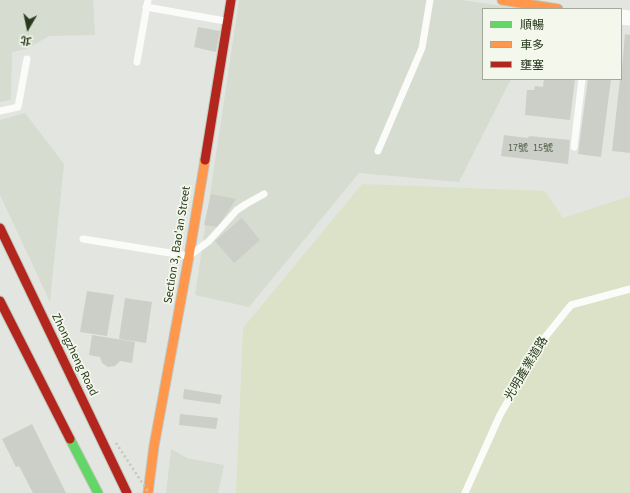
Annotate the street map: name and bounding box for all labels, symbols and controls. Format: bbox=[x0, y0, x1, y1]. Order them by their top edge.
north arrow bbox=[8, 8, 48, 48]
legend bbox=[482, 8, 622, 80]
text: 順暢 bbox=[520, 17, 544, 34]
text: 北 bbox=[19, 32, 33, 49]
text: 車多 bbox=[520, 37, 544, 54]
text: 壅塞 bbox=[520, 57, 544, 74]
house number: 17號 bbox=[508, 143, 528, 155]
house number: 15號 bbox=[533, 143, 553, 155]
street label: Section 3, Bao'an Street bbox=[162, 185, 194, 305]
street label: Zhongzheng Road bbox=[48, 311, 100, 399]
street label: 光明產業道路 bbox=[502, 334, 552, 404]

